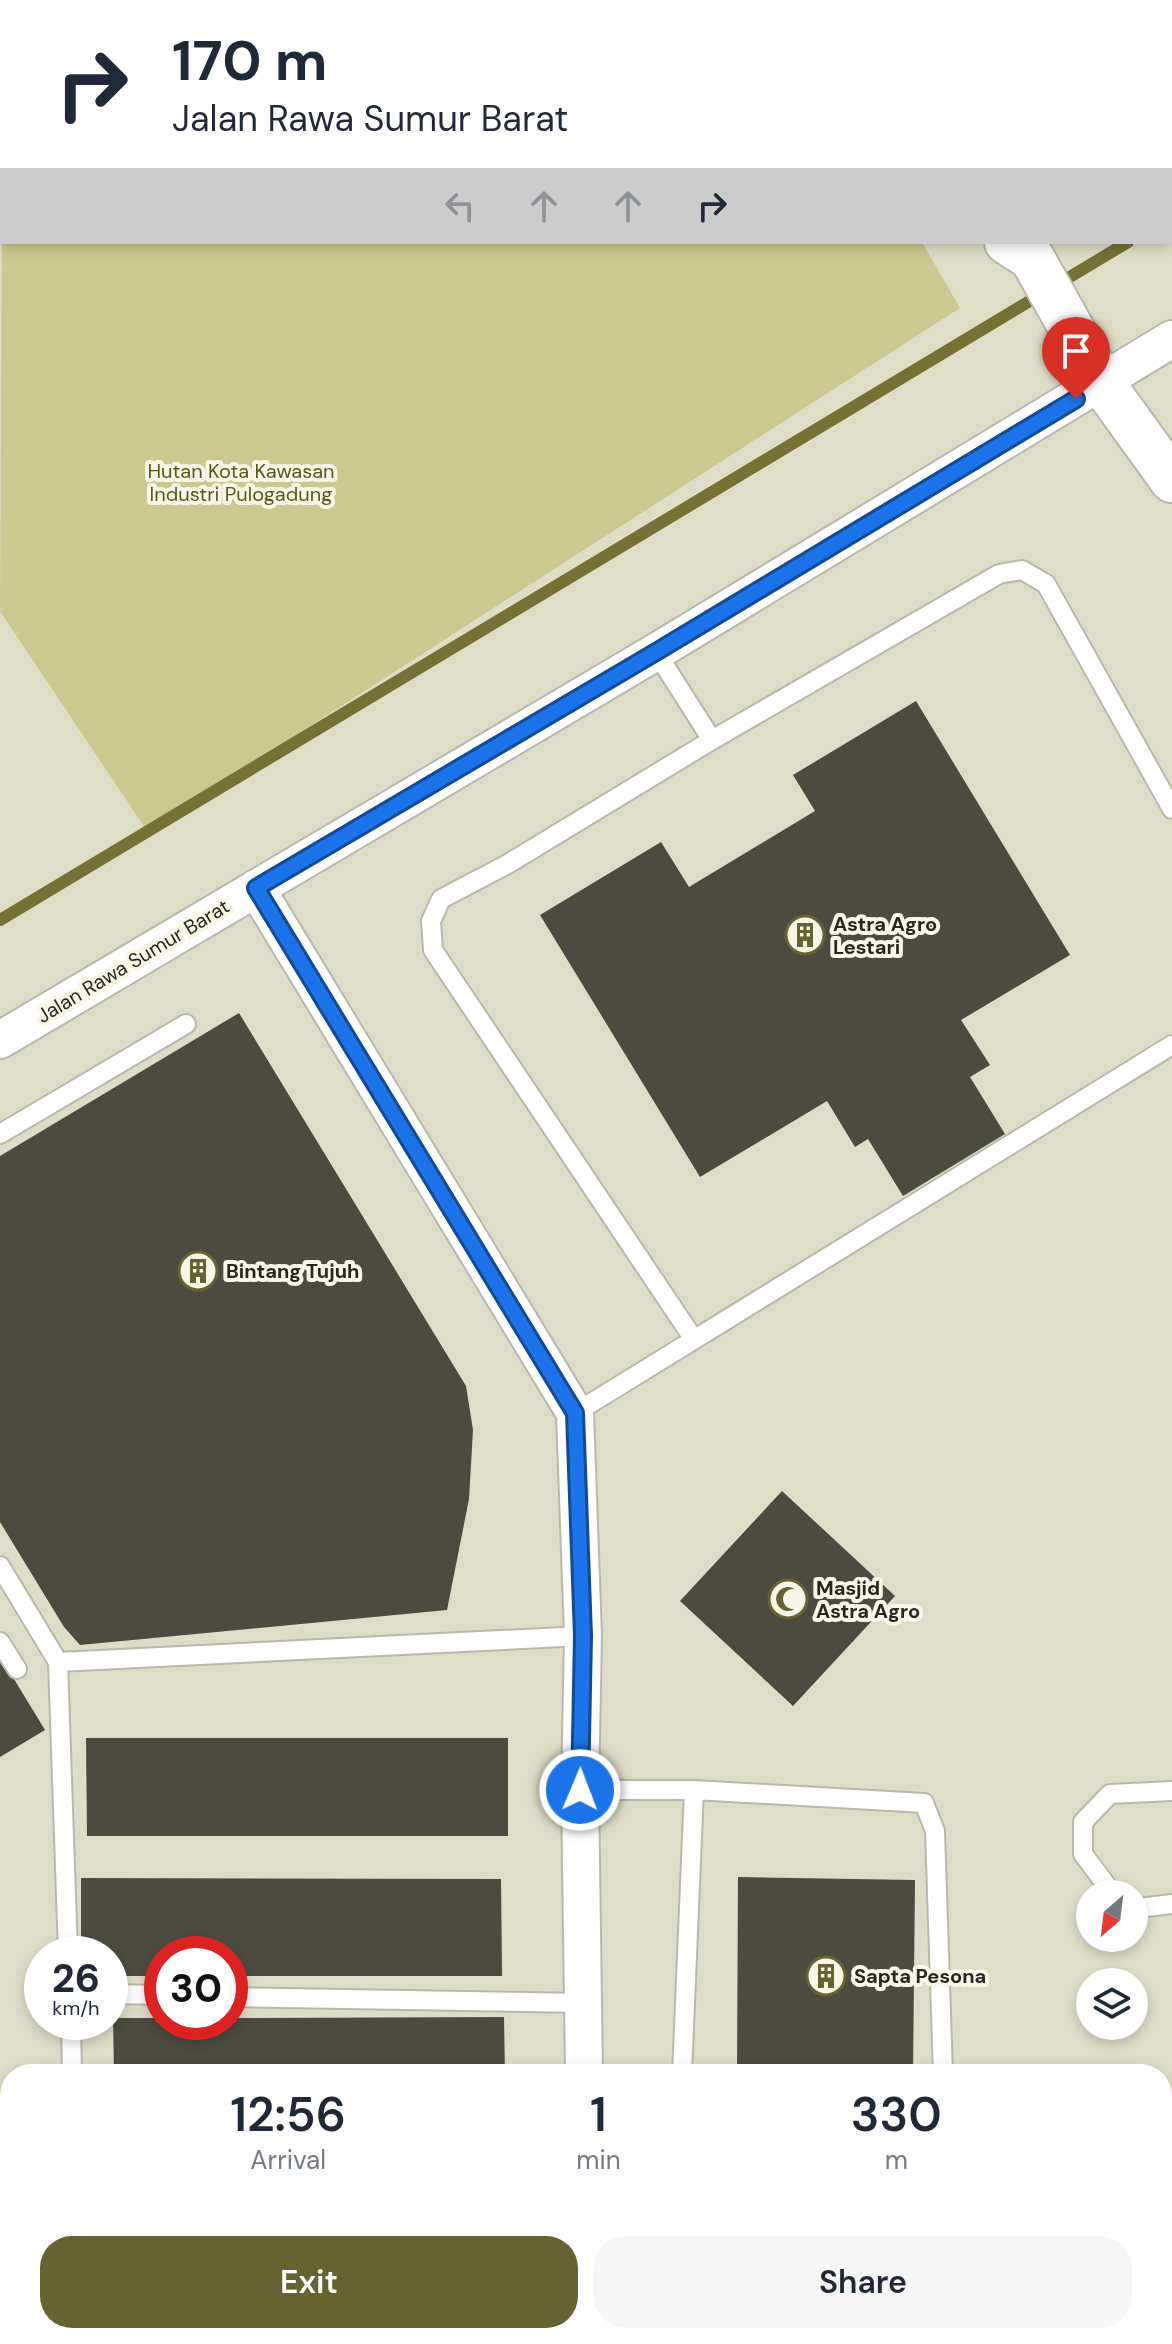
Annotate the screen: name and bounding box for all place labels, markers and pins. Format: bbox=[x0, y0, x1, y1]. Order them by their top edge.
pin bbox=[1042, 317, 1110, 399]
place label: Astra Agro Lestari bbox=[833, 911, 937, 960]
building icon: Astra Agro Lestari bbox=[784, 914, 826, 956]
building icon: Bintang Tujuh bbox=[177, 1250, 219, 1292]
place label: Bintang Tujuh bbox=[226, 1258, 359, 1284]
place label: Masjid Astra Agro bbox=[816, 1575, 920, 1624]
mosque icon: Masjid Astra Agro bbox=[767, 1578, 809, 1620]
building icon: Sapta Pesona bbox=[805, 1955, 847, 1997]
place label: Sapta Pesona bbox=[854, 1963, 986, 1989]

